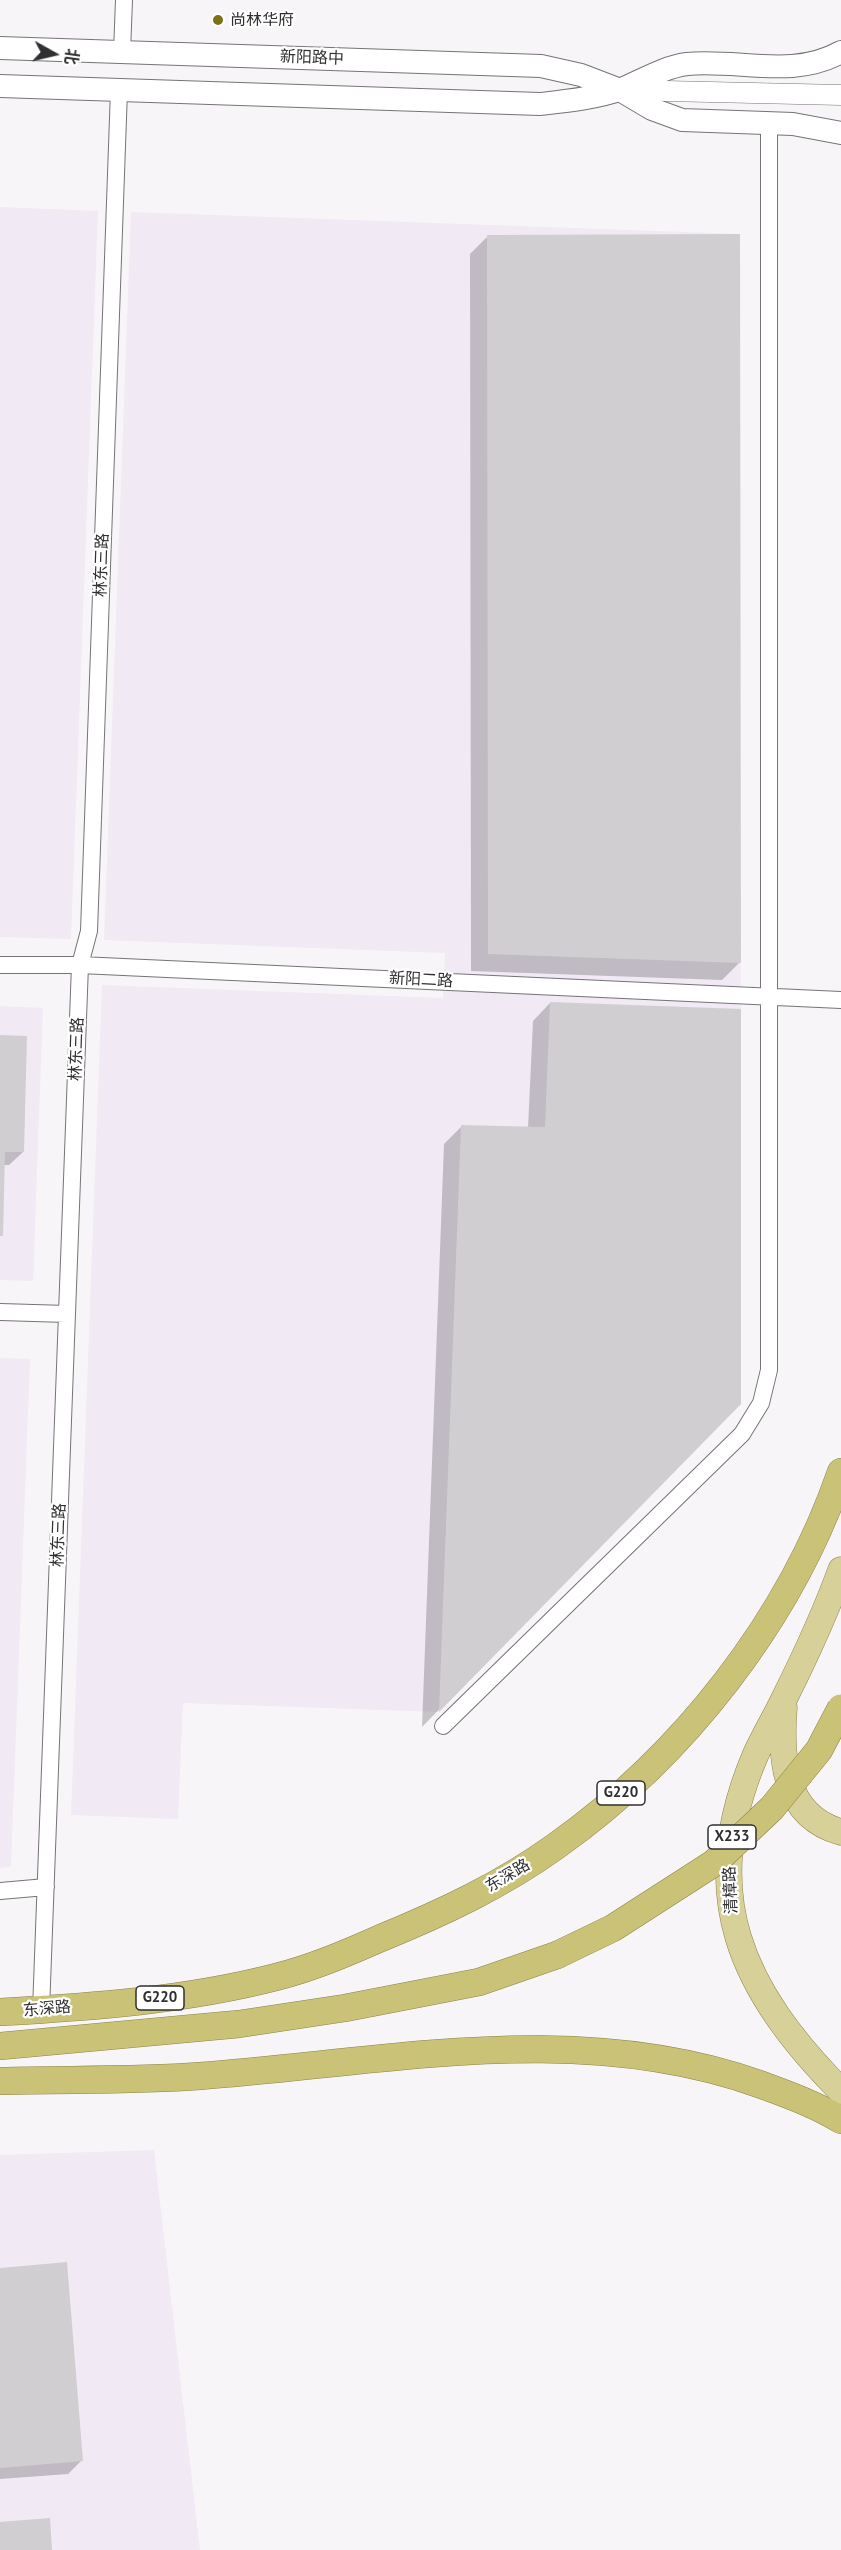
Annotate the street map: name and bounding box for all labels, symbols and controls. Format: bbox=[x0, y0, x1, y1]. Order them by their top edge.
place label: 尚林华府 bbox=[230, 10, 294, 30]
marker: 尚林华府 bbox=[211, 13, 225, 27]
north arrow bbox=[24, 24, 84, 84]
text: 北 bbox=[61, 47, 83, 66]
street label: 新阳路中 bbox=[280, 47, 344, 69]
street label: 林东三路 bbox=[91, 533, 113, 597]
street label: 新阳二路 bbox=[389, 969, 453, 991]
street label: 林东三路 bbox=[66, 1017, 88, 1081]
street label: 林东三路 bbox=[48, 1503, 70, 1567]
road number: G220 bbox=[597, 1781, 645, 1805]
road number: X233 bbox=[708, 1825, 756, 1849]
street label: 东深路 bbox=[482, 1855, 534, 1897]
street label: 清樟路 bbox=[720, 1866, 742, 1914]
road number: G220 bbox=[136, 1986, 184, 2010]
street label: 东深路 bbox=[22, 1997, 72, 2021]

